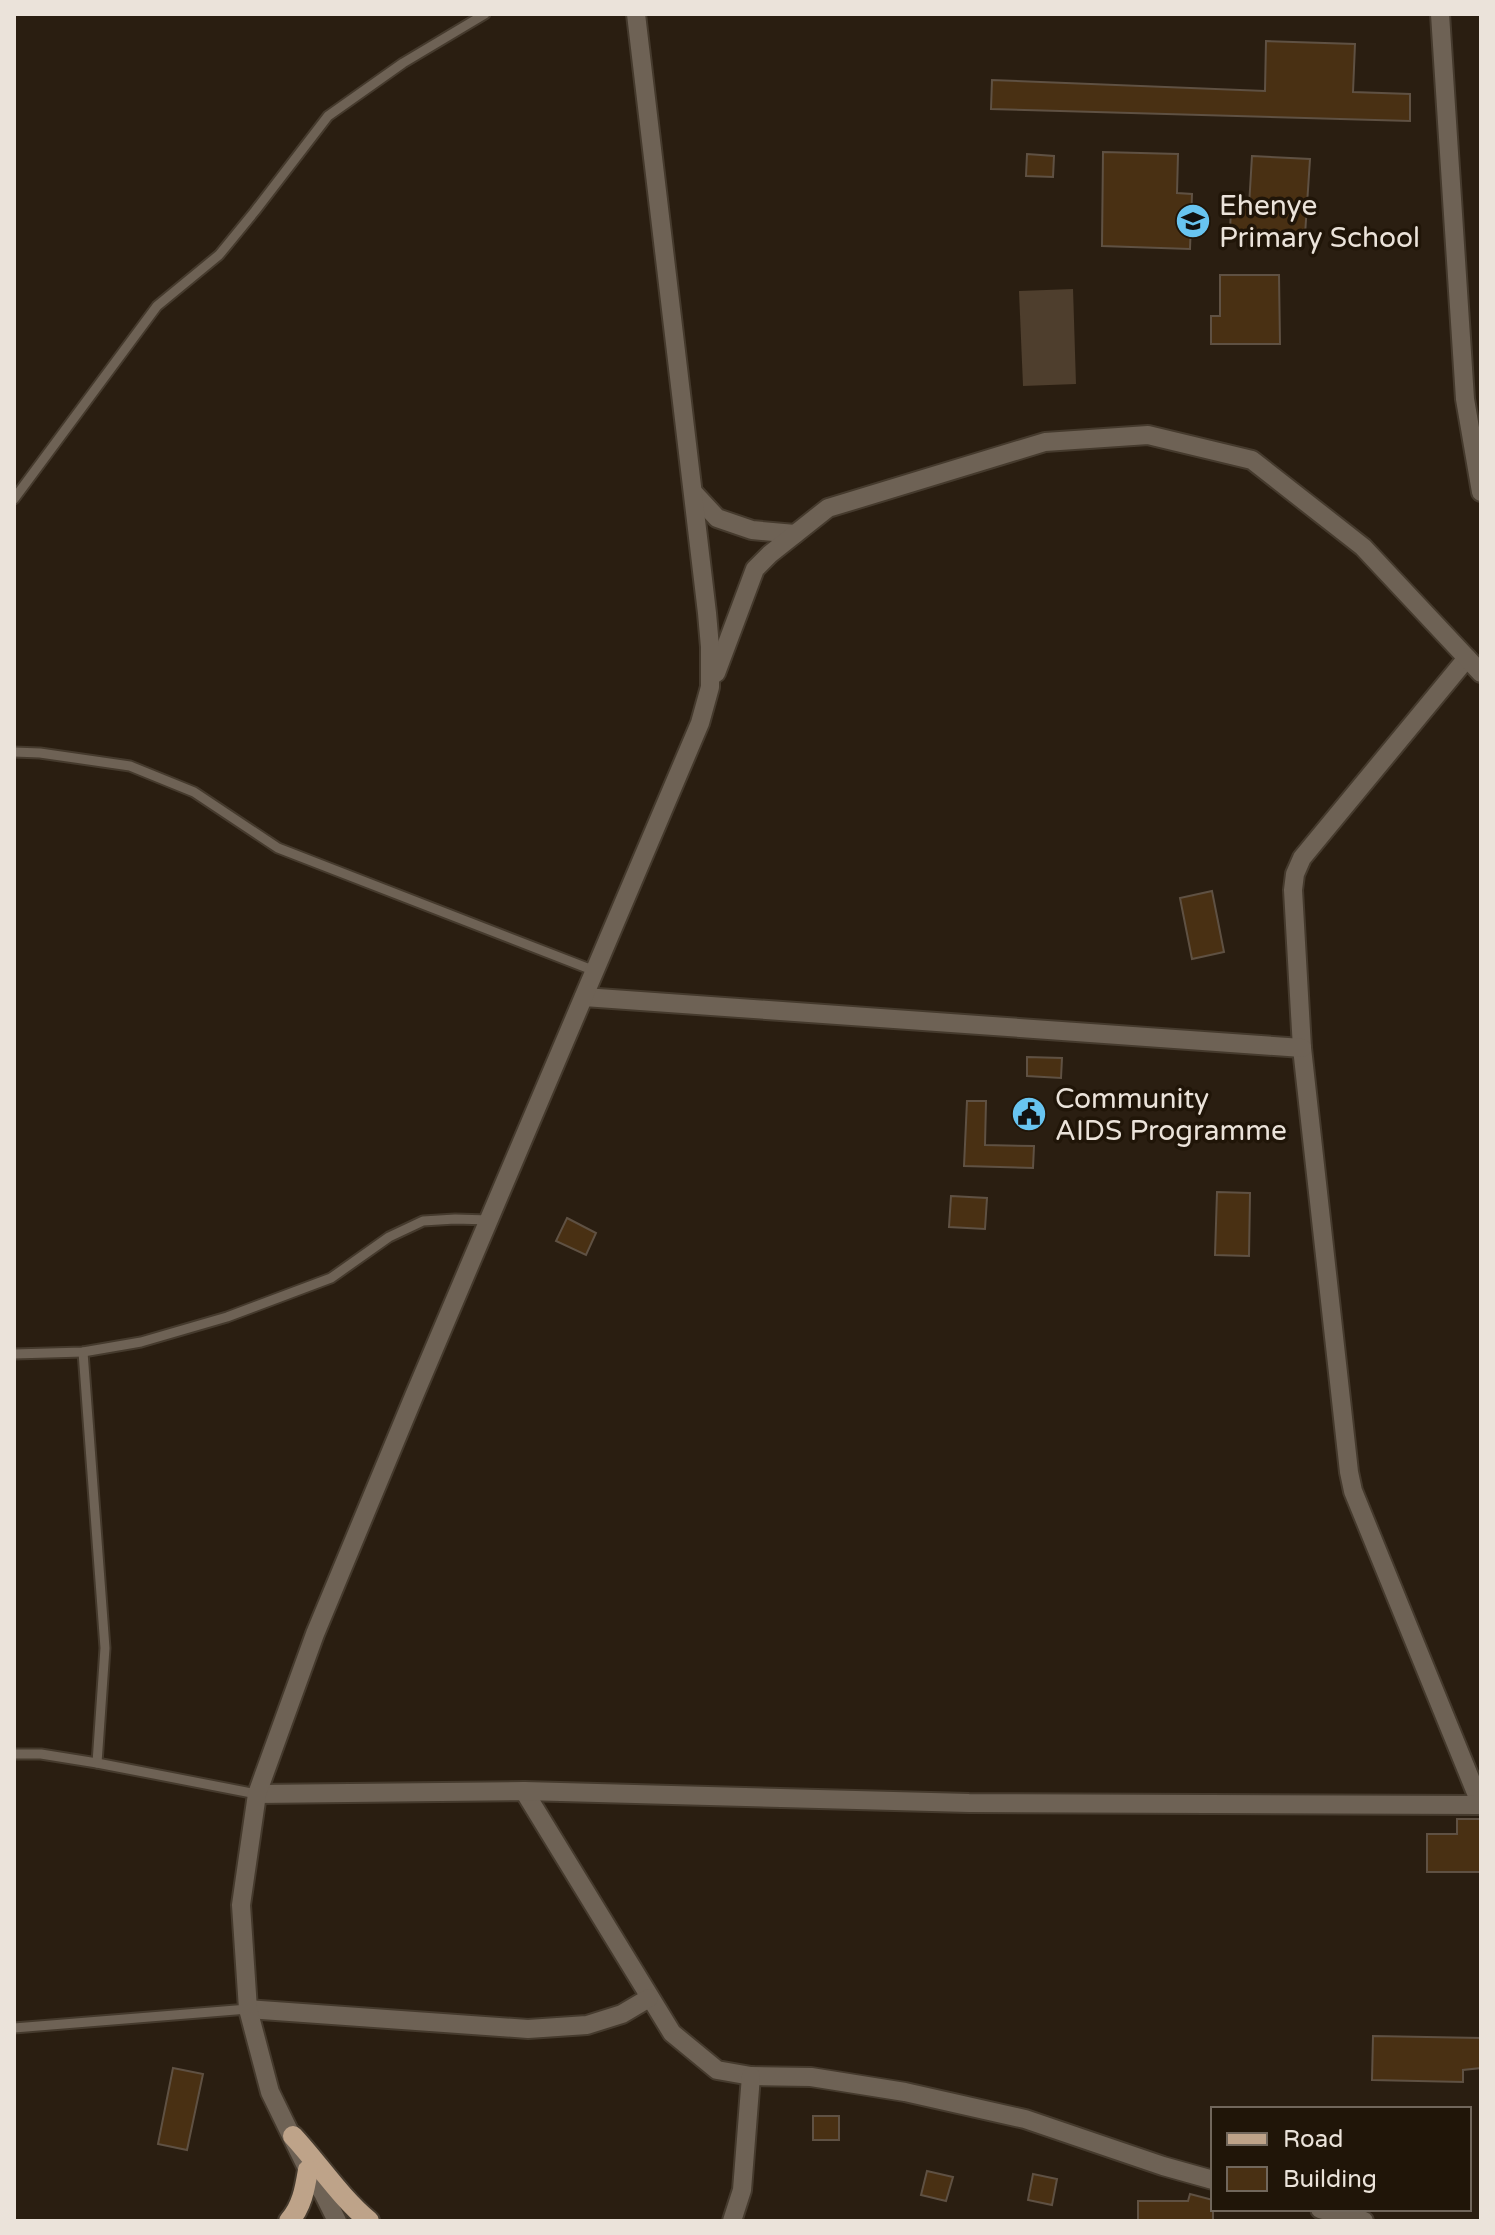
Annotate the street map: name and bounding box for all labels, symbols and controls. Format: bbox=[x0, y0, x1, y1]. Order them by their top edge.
place label: Ehenye Primary School bbox=[1219, 189, 1420, 255]
school or university icon: Ehenye Primary School bbox=[1174, 202, 1212, 240]
place label: Community AIDS Programme bbox=[1055, 1082, 1287, 1148]
public building icon: Community AIDS Programme bbox=[1010, 1095, 1048, 1133]
legend bbox=[1211, 2107, 1471, 2211]
text: Road bbox=[1283, 2125, 1343, 2154]
text: Building bbox=[1283, 2165, 1377, 2194]

